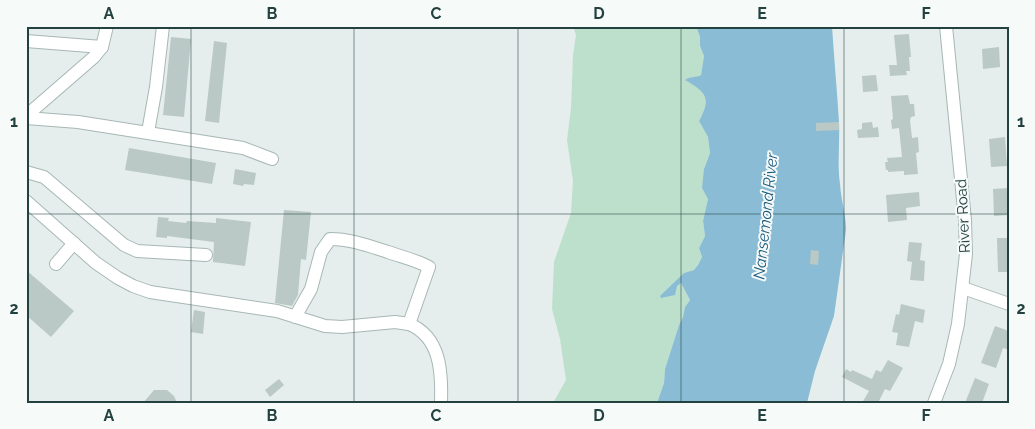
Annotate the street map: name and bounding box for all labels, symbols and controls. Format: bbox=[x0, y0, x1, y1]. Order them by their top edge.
text: A bbox=[104, 4, 115, 23]
text: B bbox=[267, 4, 278, 23]
text: C bbox=[431, 4, 442, 23]
text: D bbox=[593, 4, 605, 23]
text: E bbox=[757, 4, 767, 23]
text: F bbox=[921, 4, 931, 23]
text: 1 bbox=[10, 112, 18, 131]
text: 1 bbox=[1017, 112, 1025, 131]
water label: Nansemond River bbox=[749, 151, 782, 280]
street label: River Road bbox=[952, 178, 974, 254]
text: 2 bbox=[9, 299, 19, 318]
text: 2 bbox=[1016, 299, 1026, 318]
text: A bbox=[104, 406, 115, 425]
text: B bbox=[267, 406, 278, 425]
text: C bbox=[431, 406, 442, 425]
text: D bbox=[593, 406, 605, 425]
text: E bbox=[757, 406, 767, 425]
text: F bbox=[921, 406, 931, 425]

